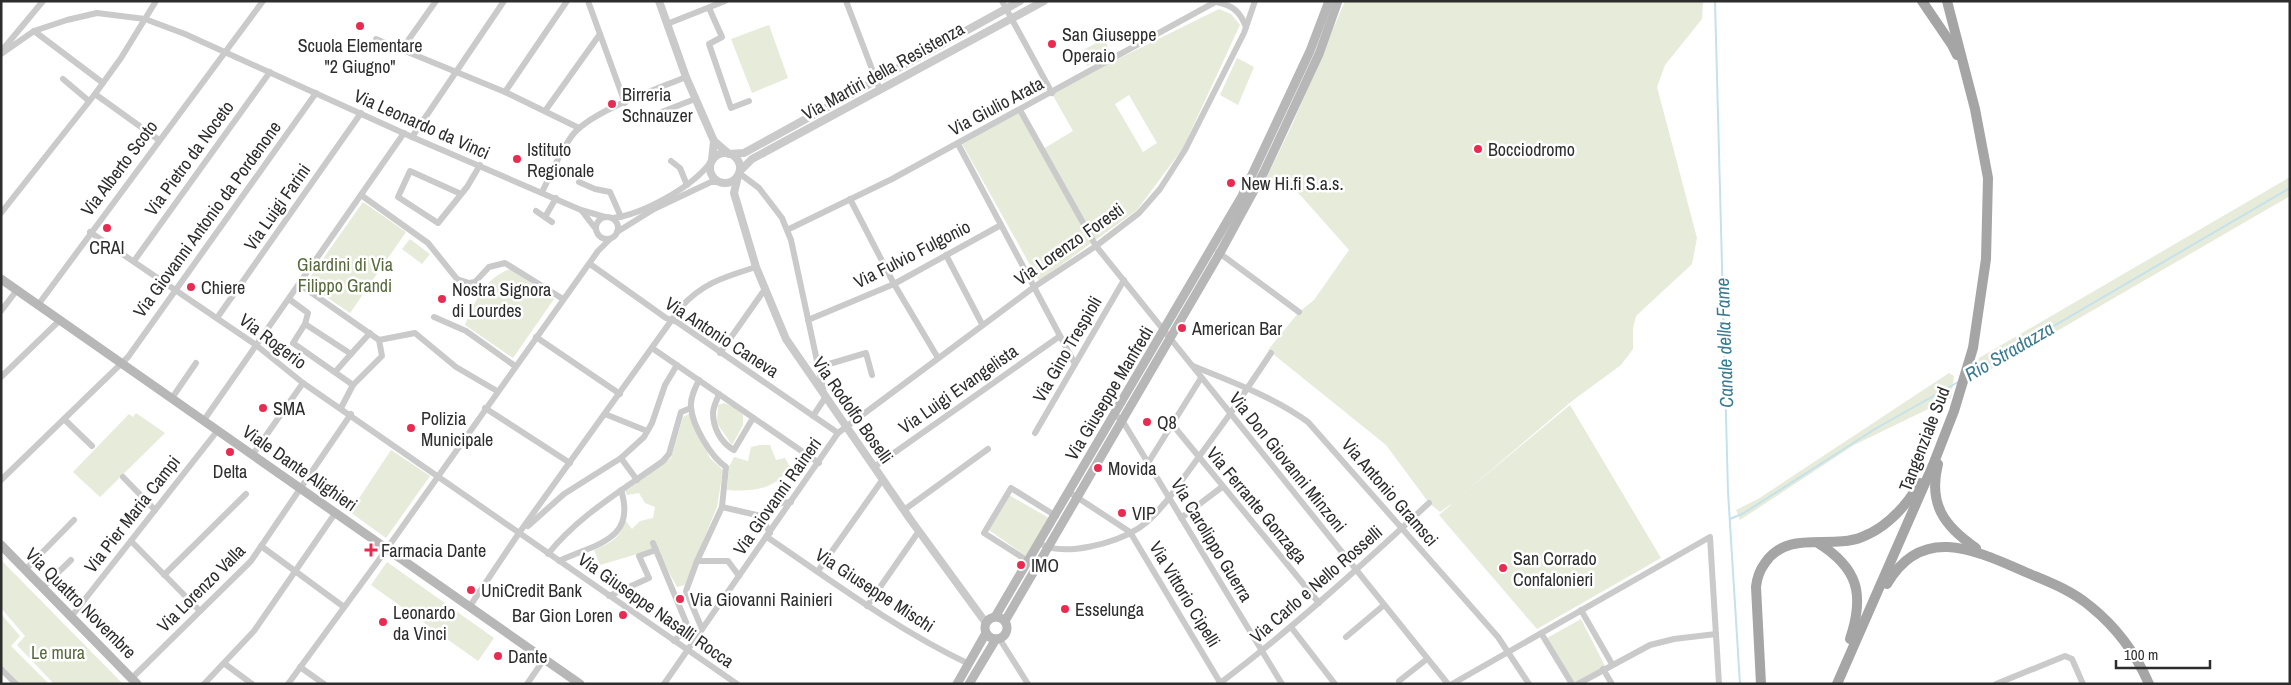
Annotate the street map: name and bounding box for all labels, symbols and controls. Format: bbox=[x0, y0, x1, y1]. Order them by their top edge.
street label: Via Martiri della Resistenza bbox=[797, 16, 969, 126]
marker: Scuola Elementare "2 Giugno" bbox=[354, 20, 366, 32]
place label: San Giuseppe Operaio bbox=[1062, 22, 1156, 68]
place label: Scuola Elementare "2 Giugno" bbox=[298, 33, 422, 79]
marker: San Giuseppe Operaio bbox=[1046, 38, 1058, 50]
street label: Via Giulio Arata bbox=[944, 71, 1048, 141]
place label: Birreria Schnauzer bbox=[622, 82, 693, 128]
street label: Via Leonardo da Vinci bbox=[350, 83, 494, 165]
street label: Via Pietro da Noceto bbox=[139, 95, 239, 221]
marker: Birreria Schnauzer bbox=[606, 98, 618, 110]
street label: Via Alberto Scoto bbox=[75, 115, 163, 221]
street label: Via Giovanni Antonio da Pordenone bbox=[127, 116, 287, 322]
place label: Istituto Regionale bbox=[527, 137, 594, 183]
place label: Bocciodromo bbox=[1488, 137, 1575, 162]
marker: Bocciodromo bbox=[1472, 143, 1484, 155]
marker: Istituto Regionale bbox=[511, 153, 523, 165]
street label: Via Luigi Farini bbox=[238, 159, 316, 255]
place label: New Hi.fi S.a.s. bbox=[1241, 171, 1344, 196]
marker: New Hi.fi S.a.s. bbox=[1225, 177, 1237, 189]
street label: Via Lorenzo Foresti bbox=[1009, 197, 1129, 291]
street label: Via Fulvio Fulgonio bbox=[849, 214, 975, 294]
marker: CRAI bbox=[101, 222, 113, 234]
place label: CRAI bbox=[89, 235, 125, 260]
park label: Giardini di Via Filippo Grandi bbox=[297, 252, 393, 298]
place label: Chiere bbox=[201, 275, 245, 300]
place label: Nostra Signora di Lourdes bbox=[452, 277, 551, 323]
water label: Canale della Fame bbox=[1709, 277, 1739, 409]
marker: Chiere bbox=[185, 281, 197, 293]
street label: Via Antonio Caneva bbox=[660, 291, 784, 383]
street label: Via Gino Trespioli bbox=[1026, 291, 1108, 407]
marker: Nostra Signora di Lourdes bbox=[436, 293, 448, 305]
street label: Via Rogerio bbox=[234, 307, 312, 375]
water label: Rio Stradazza bbox=[1960, 315, 2059, 387]
place label: American Bar bbox=[1191, 316, 1282, 341]
street label: Via Giuseppe Manfredi bbox=[1059, 321, 1159, 465]
marker: American Bar bbox=[1176, 322, 1188, 334]
street label: Via Luigi Evangelista bbox=[893, 339, 1023, 439]
street label: Via Rodolfo Boselli bbox=[807, 352, 899, 468]
street label: Tangenziale Sud bbox=[1893, 383, 1955, 495]
street label: Via Don Giovanni Minzoni bbox=[1224, 387, 1352, 537]
place label: SMA bbox=[273, 396, 305, 421]
marker: SMA bbox=[257, 402, 269, 414]
place label: Polizia Municipale bbox=[421, 406, 493, 452]
place label: Q8 bbox=[1157, 410, 1177, 435]
marker: Q8 bbox=[1141, 416, 1153, 428]
street label: Viale Dante Alighieri bbox=[237, 419, 363, 517]
marker: Polizia Municipale bbox=[405, 422, 417, 434]
street label: Via Giovanni Raineri bbox=[727, 432, 827, 560]
street label: Via Antonio Gramsci bbox=[1336, 432, 1444, 552]
street label: Via Ferrante Gonzaga bbox=[1201, 441, 1313, 569]
marker: Delta bbox=[224, 446, 236, 458]
street label: Via Pier Maria Campi bbox=[78, 450, 186, 578]
place label: Movida bbox=[1108, 456, 1156, 481]
place label: Delta bbox=[213, 459, 247, 484]
marker: Movida bbox=[1092, 462, 1104, 474]
street label: Via Carolippo Guerra bbox=[1165, 474, 1259, 606]
place label: VIP bbox=[1132, 501, 1156, 526]
marker: VIP bbox=[1116, 507, 1128, 519]
street label: Via Carlo e Nello Rosselli bbox=[1244, 519, 1388, 649]
street label: Via Vittorio Cipelli bbox=[1144, 536, 1226, 652]
street label: Via Lorenzo Valla bbox=[151, 538, 251, 638]
place label: Farmacia Dante bbox=[381, 538, 486, 563]
street label: Via Quattro Novembre bbox=[20, 542, 142, 664]
street label: Via Giuseppe Mischi bbox=[810, 542, 940, 638]
marker: Farmacia Dante bbox=[365, 544, 377, 556]
place label: San Corrado Confalonieri bbox=[1513, 546, 1597, 592]
street label: Via Giuseppe Nasalli Rocca bbox=[573, 547, 739, 673]
place label: IMO bbox=[1031, 553, 1059, 578]
marker: IMO bbox=[1015, 559, 1027, 571]
marker: San Corrado Confalonieri bbox=[1497, 562, 1509, 574]
place label: UniCredit Bank bbox=[481, 578, 583, 603]
marker: UniCredit Bank bbox=[465, 584, 477, 596]
place label: Via Giovanni Rainieri bbox=[690, 587, 833, 612]
marker: Via Giovanni Rainieri bbox=[674, 593, 686, 605]
place label: Esselunga bbox=[1075, 597, 1144, 622]
place label: Leonardo da Vinci bbox=[393, 600, 455, 646]
place label: Bar Gion Loren bbox=[512, 603, 613, 628]
marker: Esselunga bbox=[1059, 603, 1071, 615]
marker: Bar Gion Loren bbox=[617, 609, 629, 621]
marker: Leonardo da Vinci bbox=[377, 616, 389, 628]
scale bar bbox=[2116, 638, 2210, 670]
park label: Le mura bbox=[31, 640, 85, 665]
place label: Dante bbox=[508, 644, 547, 669]
text: 100 m bbox=[2124, 644, 2158, 665]
marker: Dante bbox=[492, 650, 504, 662]

